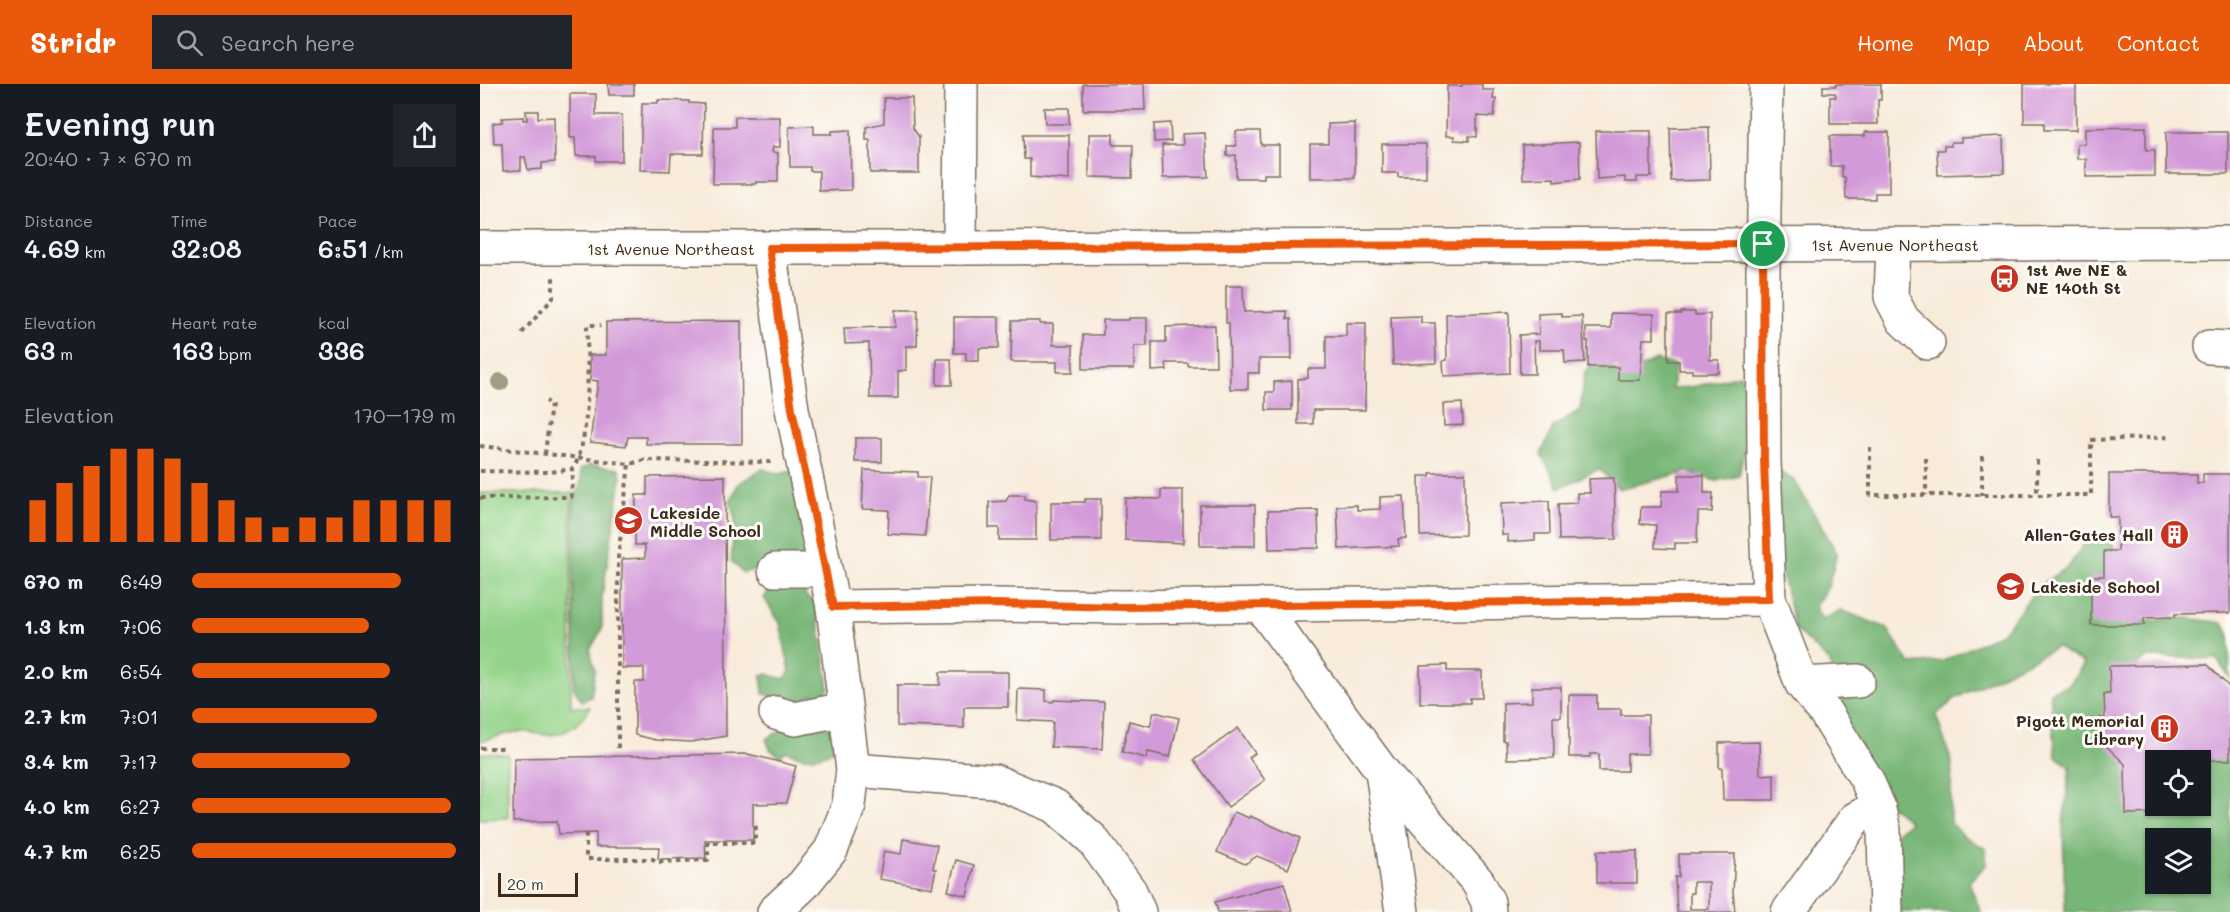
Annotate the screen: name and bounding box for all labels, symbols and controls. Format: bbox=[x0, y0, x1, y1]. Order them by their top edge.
search box bbox=[152, 15, 572, 69]
text: Stridr bbox=[30, 24, 116, 60]
icon: search bbox=[173, 26, 206, 59]
text: Search here bbox=[221, 28, 355, 57]
text: Home bbox=[1857, 29, 1914, 56]
text: Map bbox=[1947, 29, 1990, 56]
text: About bbox=[2023, 29, 2084, 56]
text: Contact bbox=[2117, 29, 2200, 56]
text: Evening run bbox=[24, 101, 216, 144]
button: share bbox=[393, 104, 456, 167]
text: 20:40 · 7 × 670 m bbox=[24, 145, 192, 171]
text: Distance bbox=[24, 210, 93, 231]
text: Time bbox=[171, 210, 207, 231]
text: Pace bbox=[318, 210, 357, 231]
pin bbox=[1737, 218, 1788, 269]
icon: arrive bbox=[1746, 227, 1779, 260]
text: 4.69 bbox=[24, 231, 79, 265]
text: 32:08 bbox=[171, 231, 242, 265]
text: 6:51 bbox=[318, 231, 369, 265]
street label: 1st Avenue Northeast bbox=[1811, 234, 1979, 255]
street label: 1st Avenue Northeast bbox=[587, 238, 755, 259]
text: km bbox=[79, 241, 106, 262]
text: /km bbox=[369, 241, 403, 262]
place label: 1st Ave NE & NE 140th St bbox=[2026, 259, 2128, 298]
bus stop icon: 1st Ave NE & NE 140th St bbox=[1989, 262, 2021, 294]
text: Elevation bbox=[24, 312, 96, 333]
text: Heart rate bbox=[171, 312, 257, 333]
text: kcal bbox=[318, 312, 350, 333]
text: 63 bbox=[24, 333, 55, 367]
text: 163 bbox=[171, 333, 214, 367]
text: 336 bbox=[318, 333, 365, 367]
text: m bbox=[55, 343, 73, 364]
text: bpm bbox=[214, 343, 252, 364]
text: Elevation bbox=[24, 402, 114, 428]
text: 170–179 m bbox=[353, 402, 456, 428]
place label: Lakeside Middle School bbox=[650, 502, 761, 541]
school or university icon: Lakeside Middle School bbox=[613, 505, 645, 537]
building icon: Allen-Gates Hall bbox=[2158, 518, 2190, 550]
place label: Allen-Gates Hall bbox=[2024, 524, 2153, 545]
text: 670 m bbox=[24, 568, 83, 594]
text: 6:49 bbox=[120, 568, 162, 594]
school or university icon: Lakeside School bbox=[1994, 570, 2026, 602]
place label: Lakeside School bbox=[2031, 576, 2160, 597]
text: 1.3 km bbox=[24, 613, 85, 639]
text: 7:06 bbox=[120, 613, 162, 639]
text: 2.0 km bbox=[24, 658, 88, 684]
text: 6:54 bbox=[120, 658, 162, 684]
text: 2.7 km bbox=[24, 703, 86, 729]
text: 7:01 bbox=[120, 703, 159, 729]
place label: Pigott Memorial Library bbox=[2016, 710, 2144, 749]
building icon: Pigott Memorial Library bbox=[2149, 713, 2181, 745]
text: 3.4 km bbox=[24, 748, 89, 774]
text: 7:17 bbox=[120, 748, 157, 774]
map controls bbox=[2145, 750, 2211, 894]
button: locate bbox=[2145, 750, 2211, 816]
text: 4.0 km bbox=[24, 793, 90, 819]
text: 6:27 bbox=[120, 793, 161, 819]
button: layers bbox=[2145, 828, 2211, 894]
text: 4.7 km bbox=[24, 838, 88, 864]
text: 6:25 bbox=[120, 838, 161, 864]
scale bar bbox=[498, 870, 578, 898]
text: 20 m bbox=[507, 873, 544, 894]

